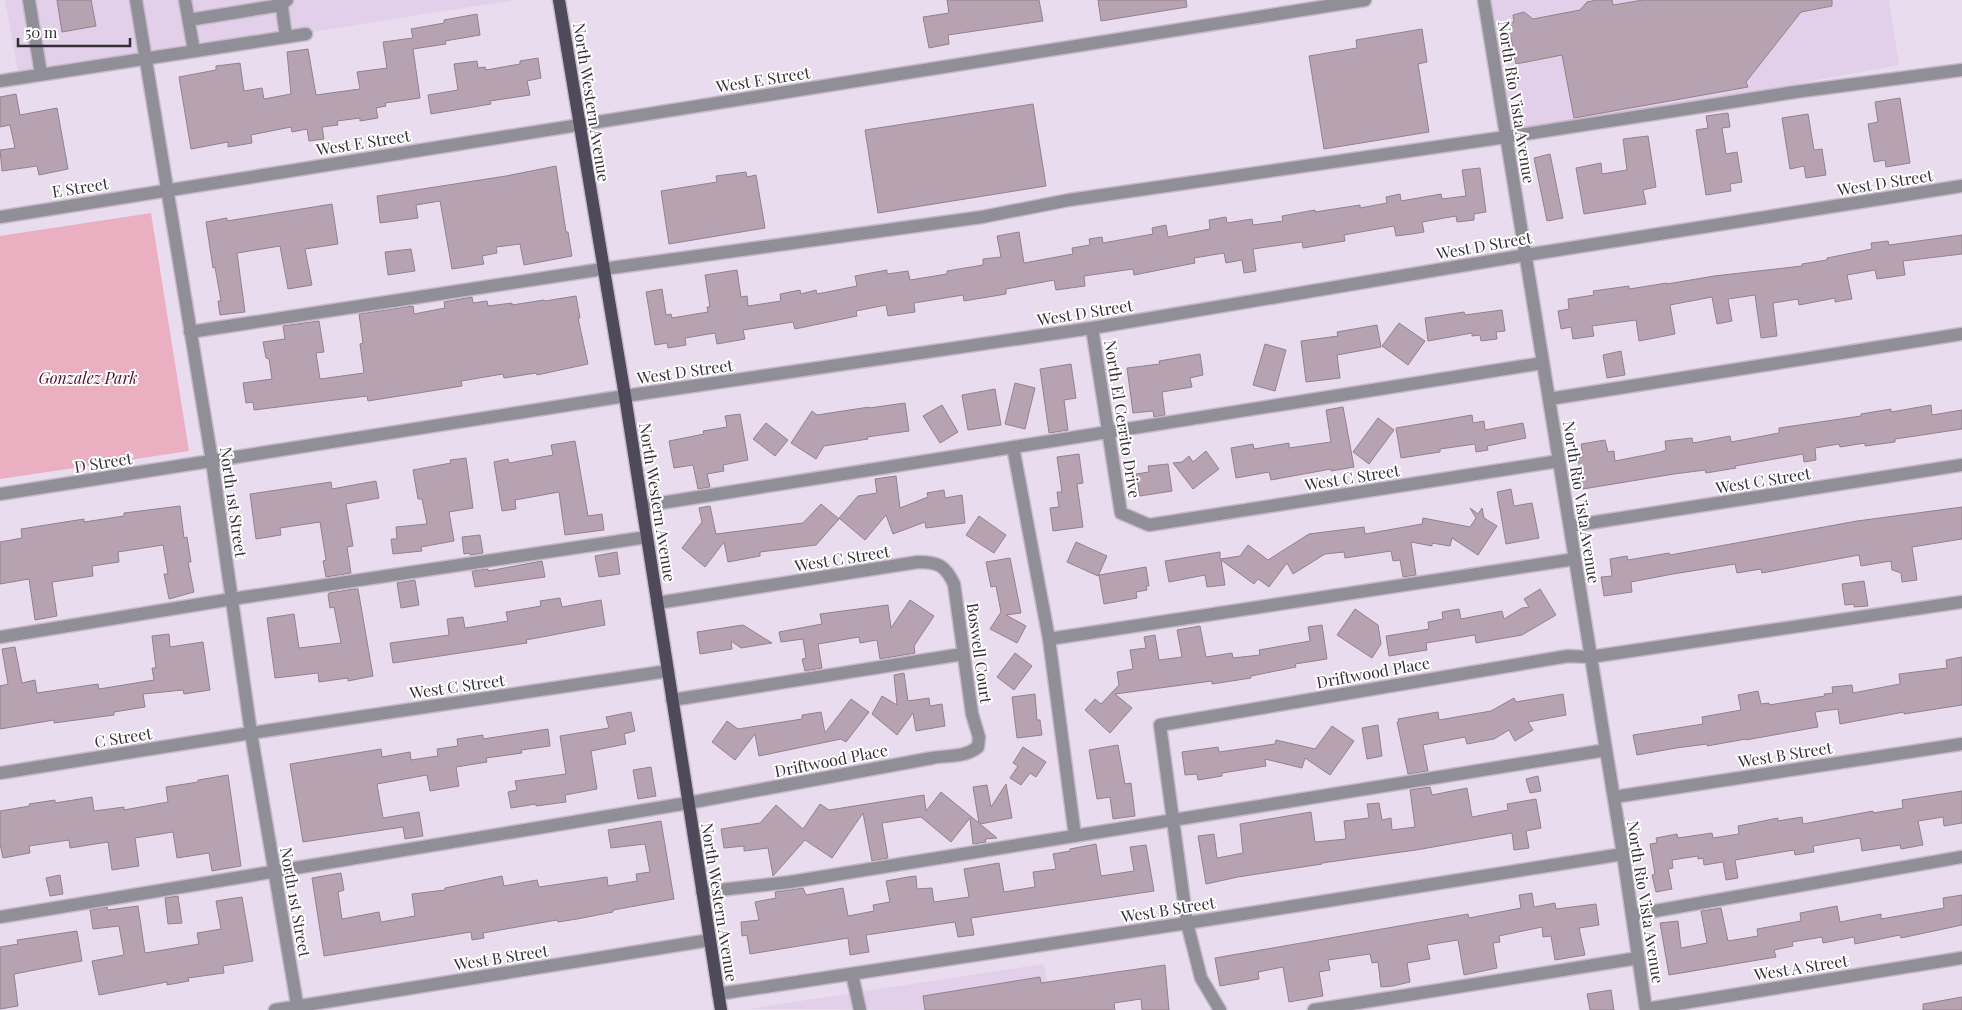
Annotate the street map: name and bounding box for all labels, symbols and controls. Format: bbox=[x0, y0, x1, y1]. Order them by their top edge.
scale bar bbox=[18, 15, 130, 47]
street label: North Rio Vista Avenue bbox=[1494, 19, 1540, 185]
street label: North Western Avenue bbox=[569, 21, 615, 183]
text: 50 m bbox=[25, 22, 58, 42]
street label: West E Street bbox=[714, 61, 812, 97]
street label: West E Street bbox=[314, 124, 412, 160]
street label: West D Street bbox=[1835, 164, 1935, 200]
street label: E Street bbox=[50, 172, 110, 202]
street label: West D Street bbox=[1434, 226, 1534, 264]
street label: West D Street bbox=[1035, 294, 1135, 330]
street label: North El Cerrito Drive bbox=[1100, 338, 1146, 500]
street label: West D Street bbox=[635, 354, 735, 388]
park label: Gonzalez Park bbox=[38, 367, 138, 388]
street label: North Rio Vista Avenue bbox=[1559, 419, 1605, 585]
street label: North Western Avenue bbox=[635, 421, 681, 583]
street label: North 1st Street bbox=[216, 445, 252, 559]
street label: D Street bbox=[72, 447, 134, 477]
street label: West C Street bbox=[1302, 459, 1401, 495]
street label: West C Street bbox=[1713, 462, 1812, 498]
street label: West C Street bbox=[792, 540, 891, 576]
street label: Boswell Court bbox=[963, 601, 997, 705]
street label: Driftwood Place bbox=[1315, 652, 1431, 692]
street label: West C Street bbox=[407, 669, 506, 703]
street label: C Street bbox=[93, 722, 154, 752]
street label: West B Street bbox=[1735, 736, 1834, 772]
street label: Driftwood Place bbox=[773, 739, 889, 781]
street label: North Rio Vista Avenue bbox=[1623, 819, 1669, 985]
street label: North Western Avenue bbox=[697, 821, 743, 983]
street label: North 1st Street bbox=[276, 845, 316, 959]
street label: West B Street bbox=[1118, 891, 1217, 927]
street label: West B Street bbox=[451, 939, 550, 975]
street label: West A Street bbox=[1752, 949, 1850, 985]

